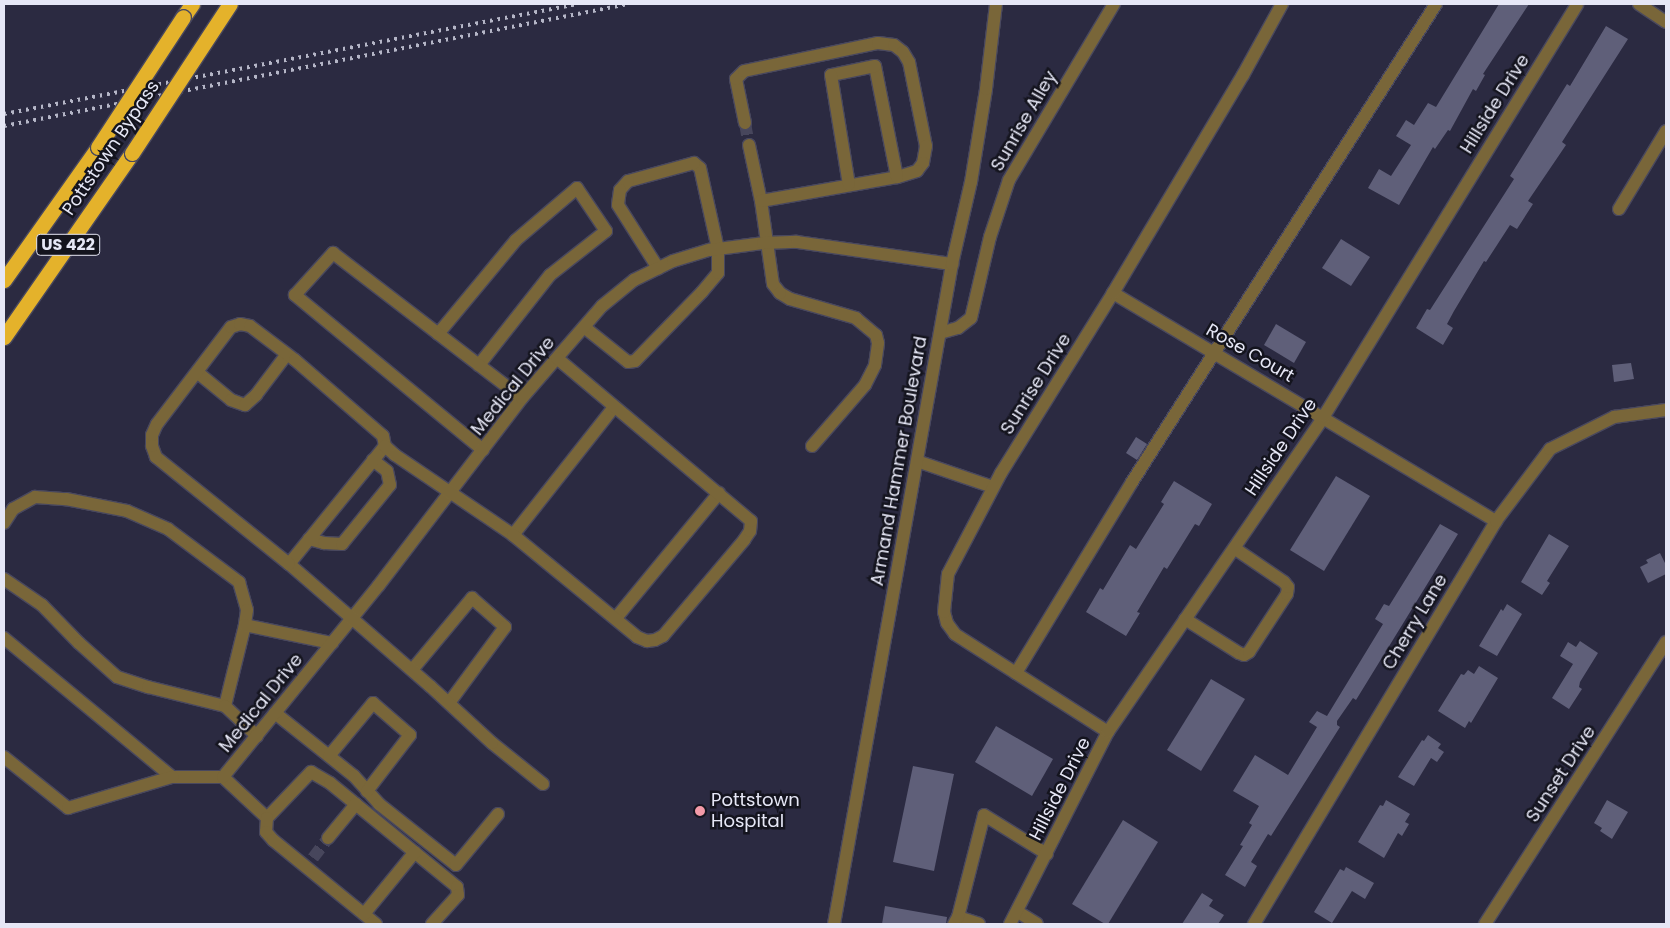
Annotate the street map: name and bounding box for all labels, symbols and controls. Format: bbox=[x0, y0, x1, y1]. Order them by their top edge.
street label: Hillside Drive bbox=[1456, 50, 1534, 158]
street label: Sunrise Alley bbox=[987, 67, 1061, 175]
street label: Pottstown Bypass bbox=[58, 77, 164, 219]
road number: US 422 bbox=[36, 232, 100, 258]
street label: Rose Court bbox=[1202, 319, 1298, 387]
street label: Sunrise Drive bbox=[996, 329, 1076, 439]
street label: Medical Drive bbox=[467, 332, 559, 440]
street label: Armand Hammer Boulevard bbox=[866, 334, 932, 588]
street label: Hillside Drive bbox=[1241, 394, 1321, 500]
street label: Cherry Lane bbox=[1378, 570, 1452, 674]
street label: Medical Drive bbox=[215, 649, 307, 757]
street label: Sunset Drive bbox=[1522, 722, 1600, 826]
street label: Hillside Drive bbox=[1025, 734, 1095, 844]
place label: Pottstown Hospital bbox=[711, 790, 800, 832]
marker: Pottstown Hospital bbox=[693, 804, 707, 818]

